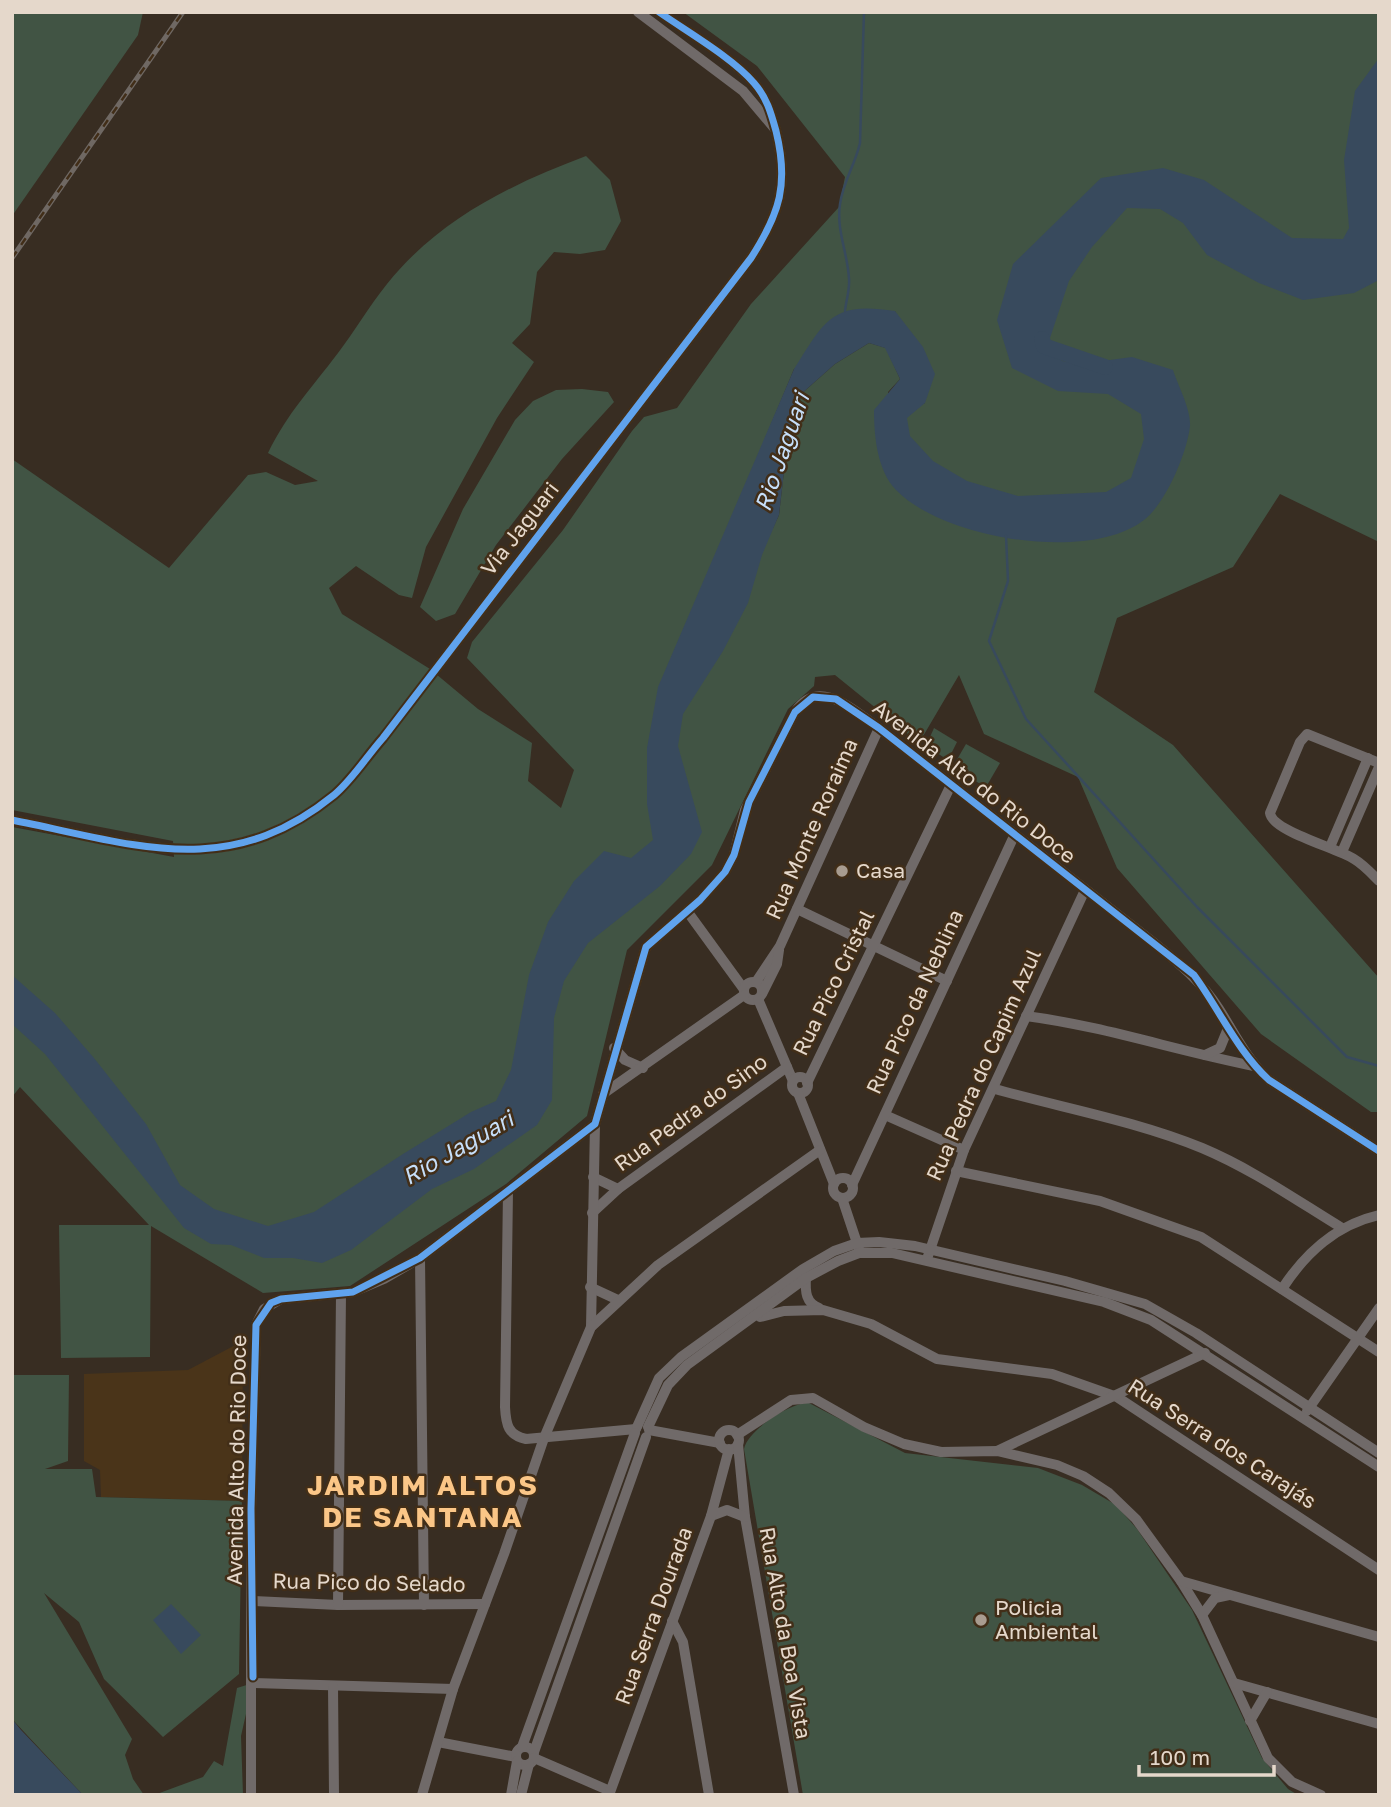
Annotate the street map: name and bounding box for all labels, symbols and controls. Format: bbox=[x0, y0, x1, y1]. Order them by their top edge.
water label: Rio Jaguari bbox=[748, 386, 815, 515]
street label: Via Jaguari bbox=[475, 476, 564, 580]
street label: Avenida Alto do Rio Doce bbox=[868, 694, 1081, 869]
street label: Rua Monte Roraima bbox=[759, 734, 863, 923]
place label: Casa bbox=[856, 857, 905, 883]
marker: Casa bbox=[834, 863, 850, 879]
street label: Rua Pico da Neblina bbox=[860, 905, 968, 1098]
street label: Rua Pico Cristal bbox=[787, 906, 880, 1060]
street label: Rua Pedra do Capim Azul bbox=[920, 945, 1046, 1185]
street label: Rua Pedra do Sino bbox=[609, 1048, 772, 1176]
water label: Rio Jaguari bbox=[397, 1103, 520, 1190]
street label: Avenida Alto do Rio Doce bbox=[221, 1334, 251, 1585]
street label: Rua Serra dos Carajás bbox=[1124, 1373, 1321, 1514]
district label: JARDIM ALTOS DE SANTANA bbox=[307, 1468, 539, 1533]
street label: Rua Serra Dourada bbox=[609, 1523, 697, 1708]
street label: Rua Alto da Boa Vista bbox=[755, 1525, 817, 1741]
street label: Rua Pico do Selado bbox=[272, 1567, 466, 1597]
place label: Policia Ambiental bbox=[995, 1594, 1098, 1644]
marker: Policia Ambiental bbox=[973, 1612, 989, 1628]
scale bar bbox=[1139, 1734, 1274, 1778]
text: 100 m bbox=[1150, 1744, 1210, 1770]

